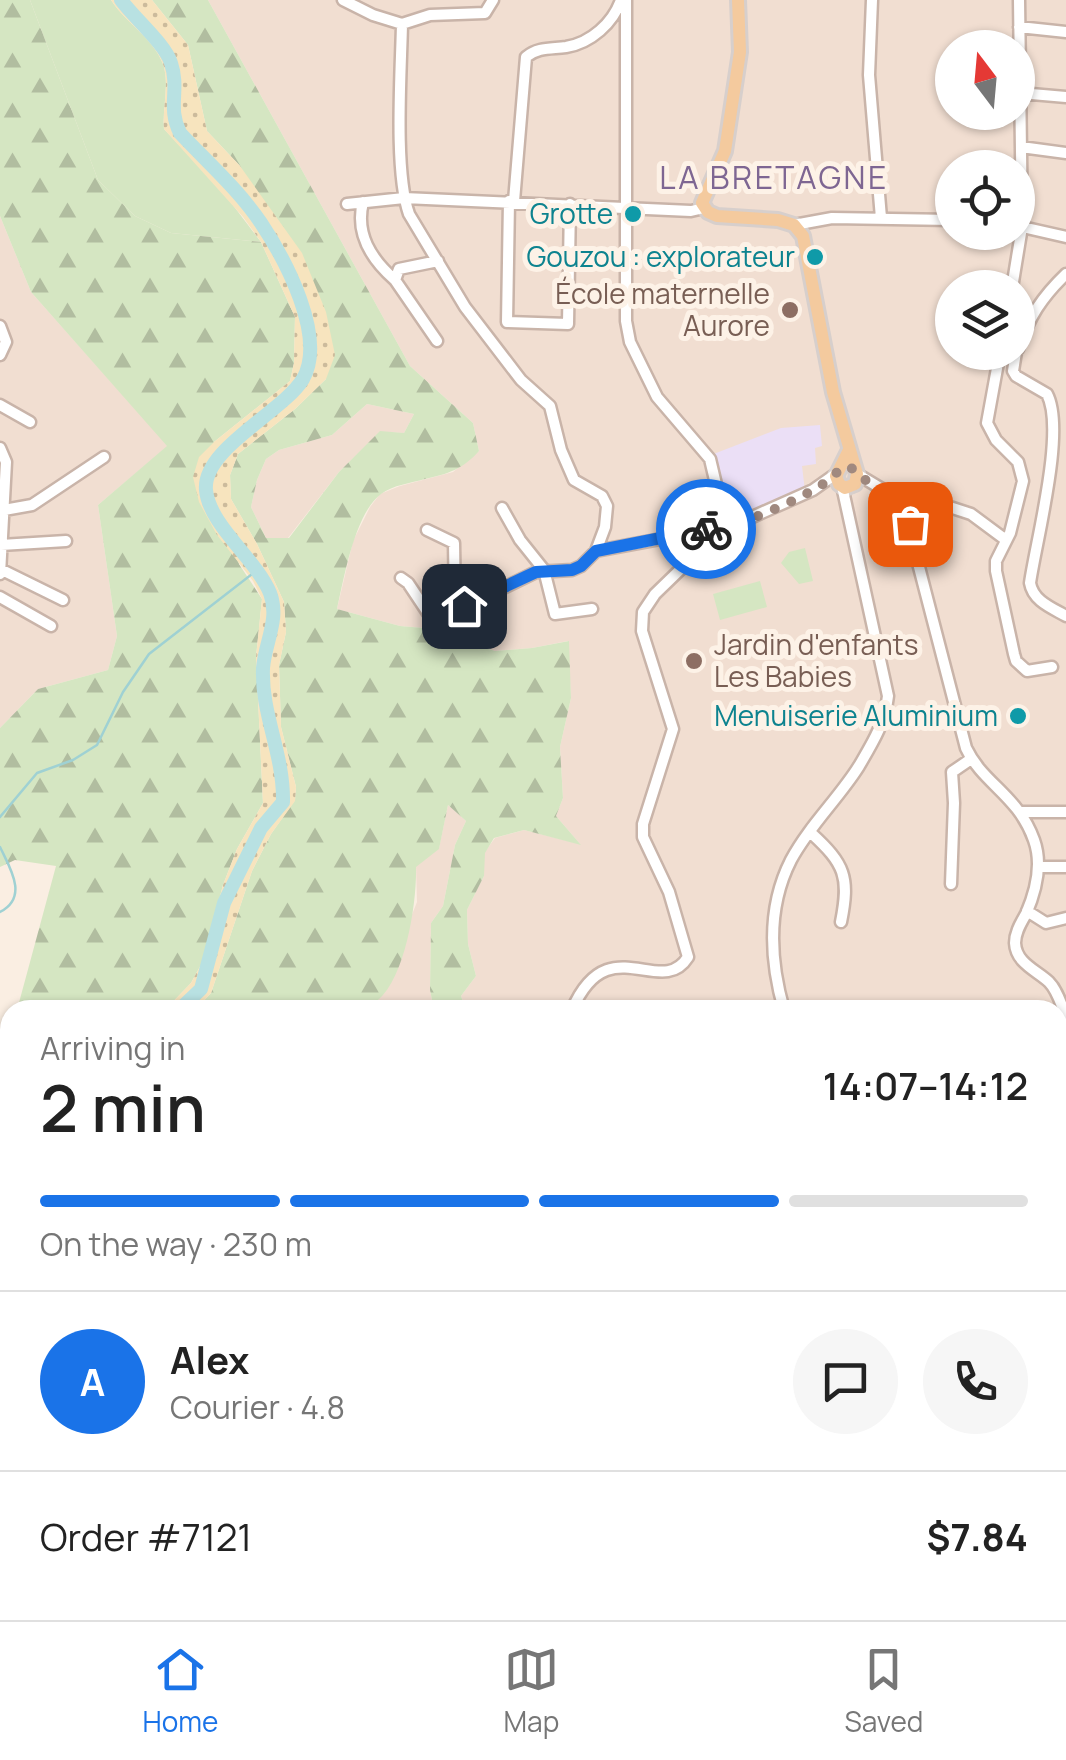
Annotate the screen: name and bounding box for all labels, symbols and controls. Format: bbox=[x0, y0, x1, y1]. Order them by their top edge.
north arrow bbox=[935, 30, 1035, 130]
map controls bbox=[935, 30, 1035, 370]
button: locate bbox=[935, 150, 1035, 250]
district label: LA BRETAGNE bbox=[659, 155, 889, 199]
place label: Grotte bbox=[530, 194, 613, 232]
marker: Grotte bbox=[622, 203, 644, 225]
place label: Gouzou : explorateur bbox=[527, 237, 795, 275]
marker: Gouzou : explorateur bbox=[804, 246, 826, 268]
button: layers bbox=[935, 270, 1035, 370]
place label: École maternelle Aurore bbox=[555, 274, 770, 344]
marker: École maternelle Aurore bbox=[779, 299, 801, 321]
courier bbox=[656, 479, 756, 579]
pin bbox=[868, 482, 953, 567]
icon: bag bbox=[883, 497, 938, 552]
icon: bike bbox=[679, 502, 734, 557]
pin bbox=[422, 564, 507, 649]
icon: home bbox=[437, 579, 492, 634]
place label: Jardin d'enfants Les Babies bbox=[714, 625, 919, 695]
marker: Jardin d'enfants Les Babies bbox=[683, 650, 705, 672]
place label: Menuiserie Aluminium bbox=[714, 696, 998, 734]
marker: Menuiserie Aluminium bbox=[1007, 705, 1029, 727]
text: Arriving in bbox=[40, 1026, 185, 1070]
text: 14:07–14:12 bbox=[823, 1059, 1028, 1111]
text: 2 min bbox=[40, 1063, 206, 1152]
text: On the way · 230 m bbox=[40, 1222, 312, 1266]
button: chat bbox=[793, 1329, 898, 1434]
button: phone bbox=[923, 1329, 1028, 1434]
text: Alex bbox=[170, 1333, 249, 1385]
text: A bbox=[80, 1355, 105, 1407]
text: Courier · 4.8 bbox=[170, 1385, 345, 1429]
text: Order #7121 bbox=[40, 1510, 252, 1562]
text: $7.84 bbox=[927, 1510, 1028, 1562]
tab: Home bbox=[143, 1642, 218, 1740]
tab: Map bbox=[504, 1642, 559, 1740]
tab: Saved bbox=[844, 1642, 923, 1740]

